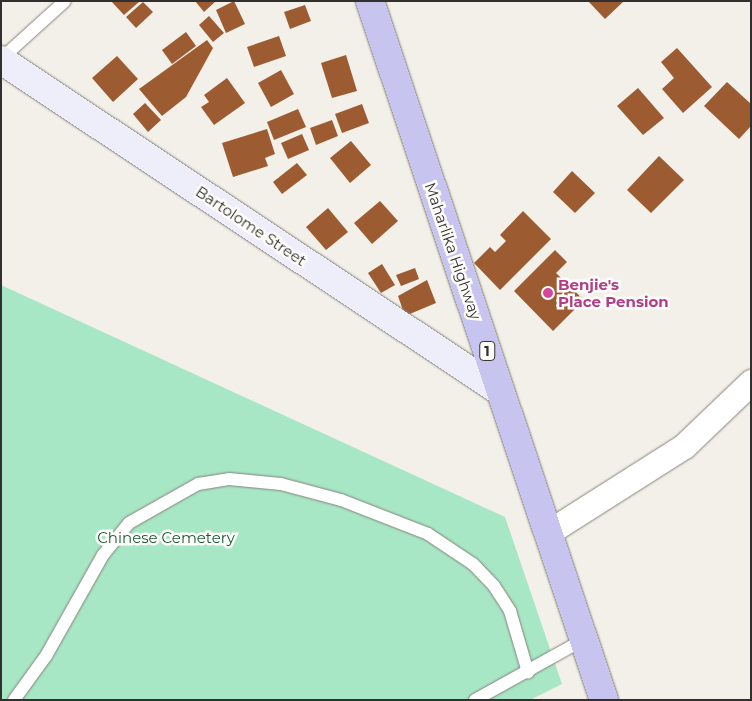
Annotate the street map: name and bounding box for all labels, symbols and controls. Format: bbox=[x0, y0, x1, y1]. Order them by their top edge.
street label: Maharlika Highway bbox=[421, 180, 485, 322]
street label: Bartolome Street bbox=[192, 182, 310, 270]
place label: Benjie's Place Pension bbox=[558, 275, 669, 310]
marker: Benjie's Place Pension bbox=[542, 287, 554, 299]
road number: 1 bbox=[478, 340, 496, 362]
park label: Chinese Cemetery bbox=[97, 529, 235, 547]

